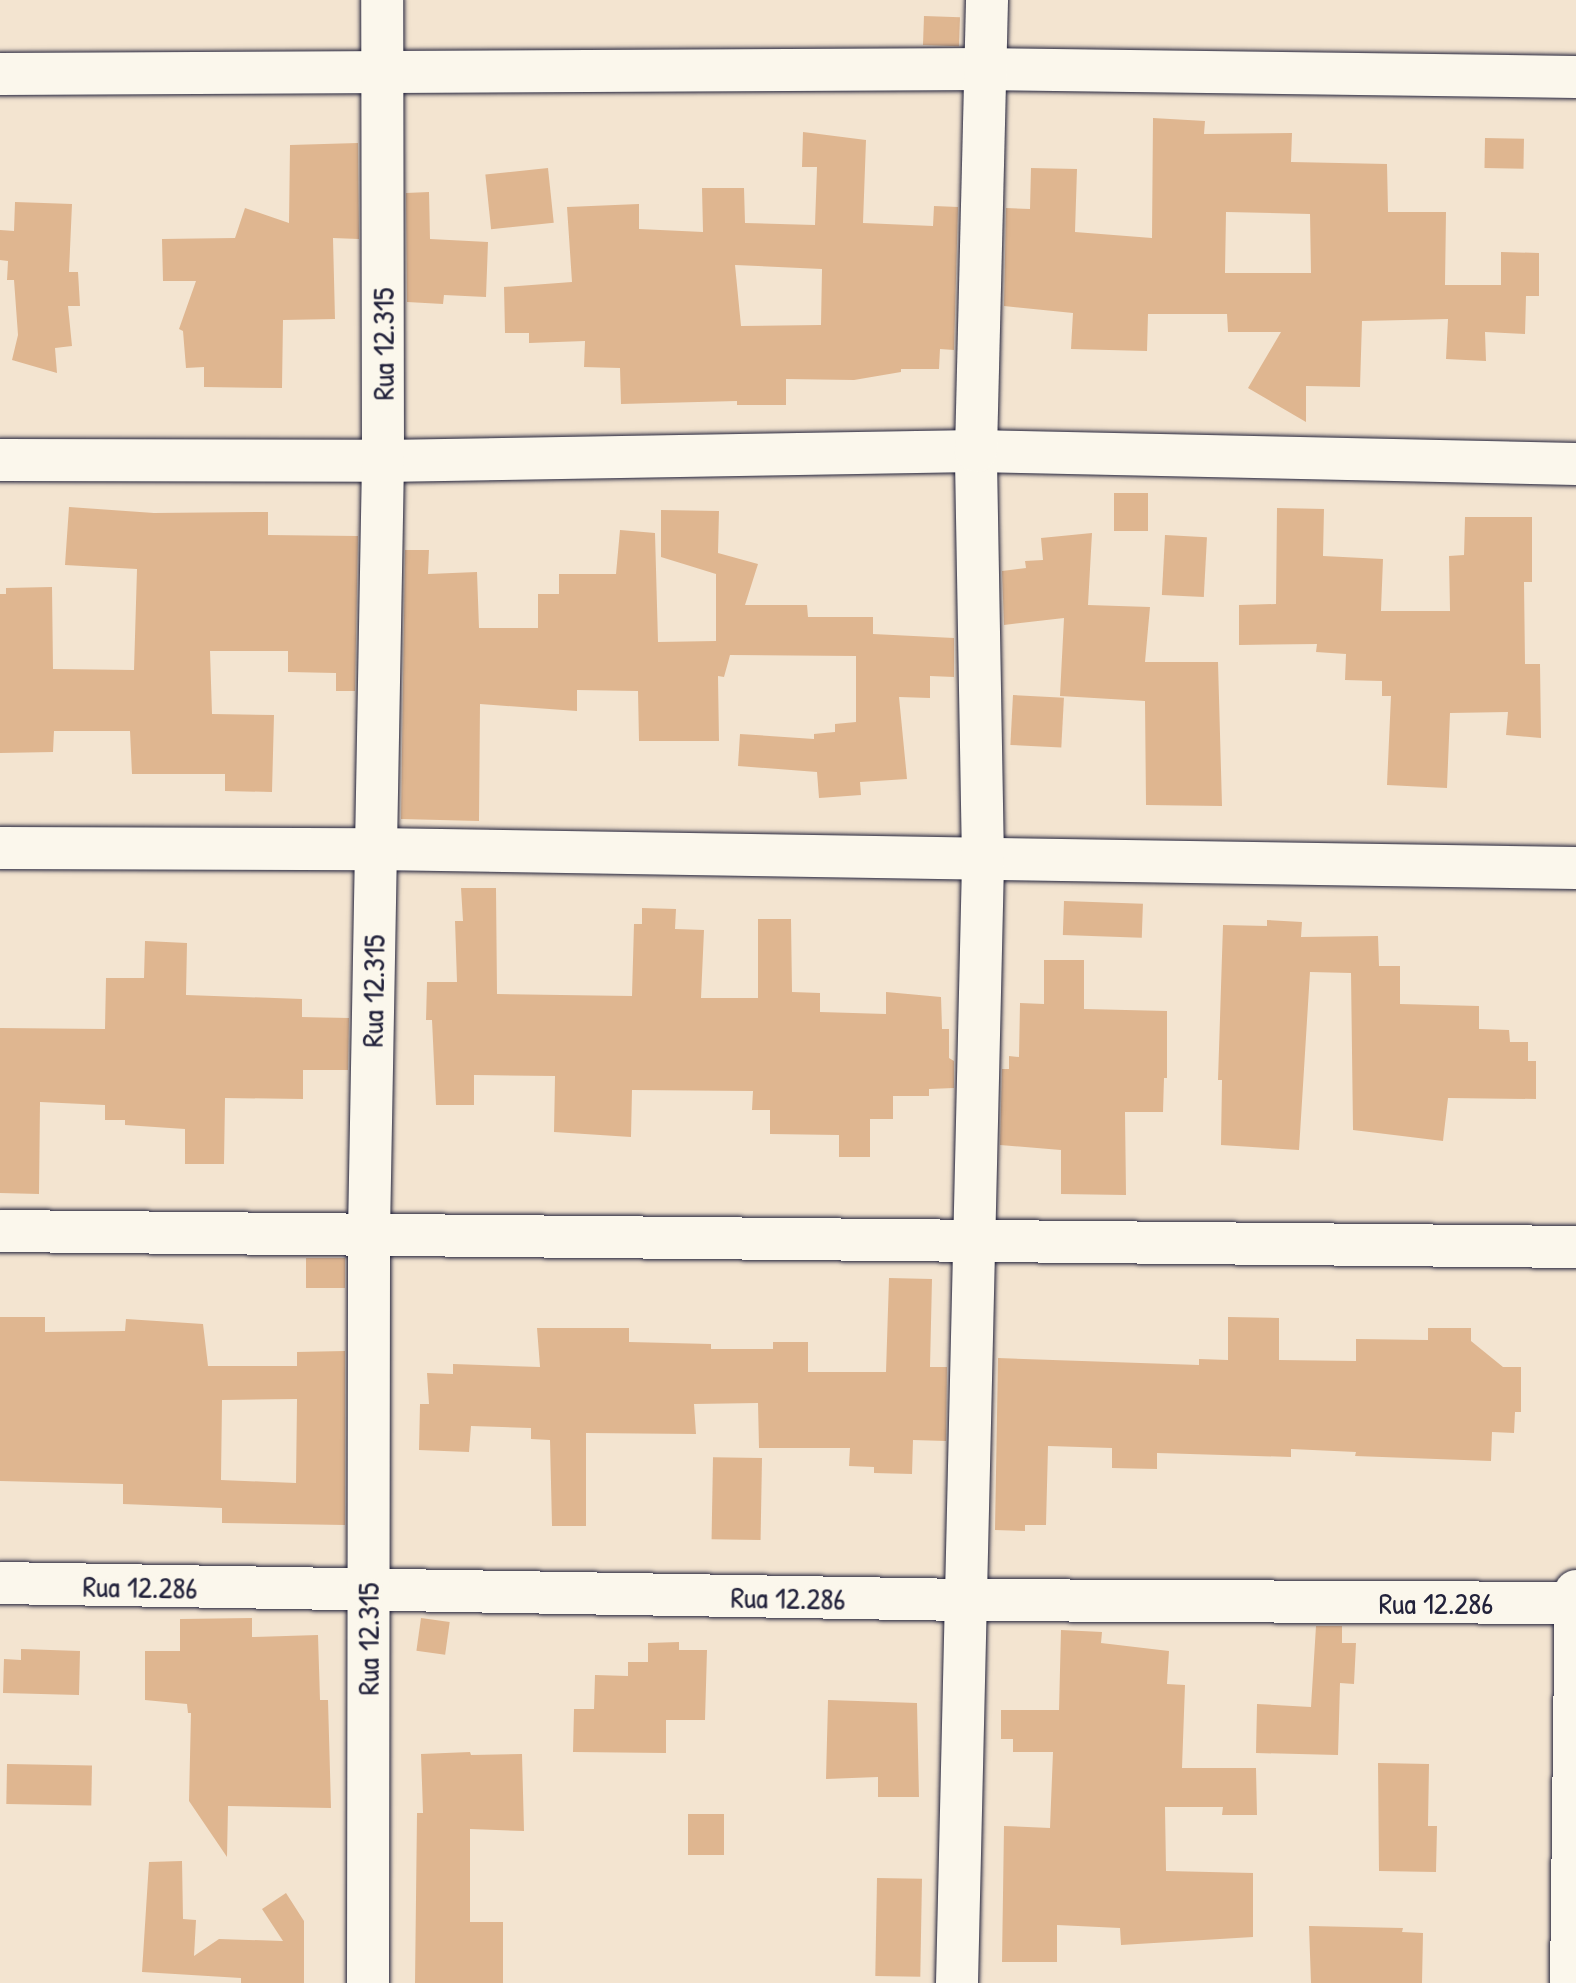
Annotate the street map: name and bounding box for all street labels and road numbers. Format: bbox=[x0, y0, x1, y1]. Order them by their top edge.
street label: Rua 12.315 bbox=[365, 288, 401, 400]
street label: Rua 12.315 bbox=[354, 934, 392, 1048]
street label: Rua 12.286 bbox=[82, 1568, 198, 1606]
street label: Rua 12.286 bbox=[730, 1579, 846, 1617]
street label: Rua 12.315 bbox=[350, 1583, 386, 1695]
street label: Rua 12.286 bbox=[1379, 1585, 1493, 1621]

